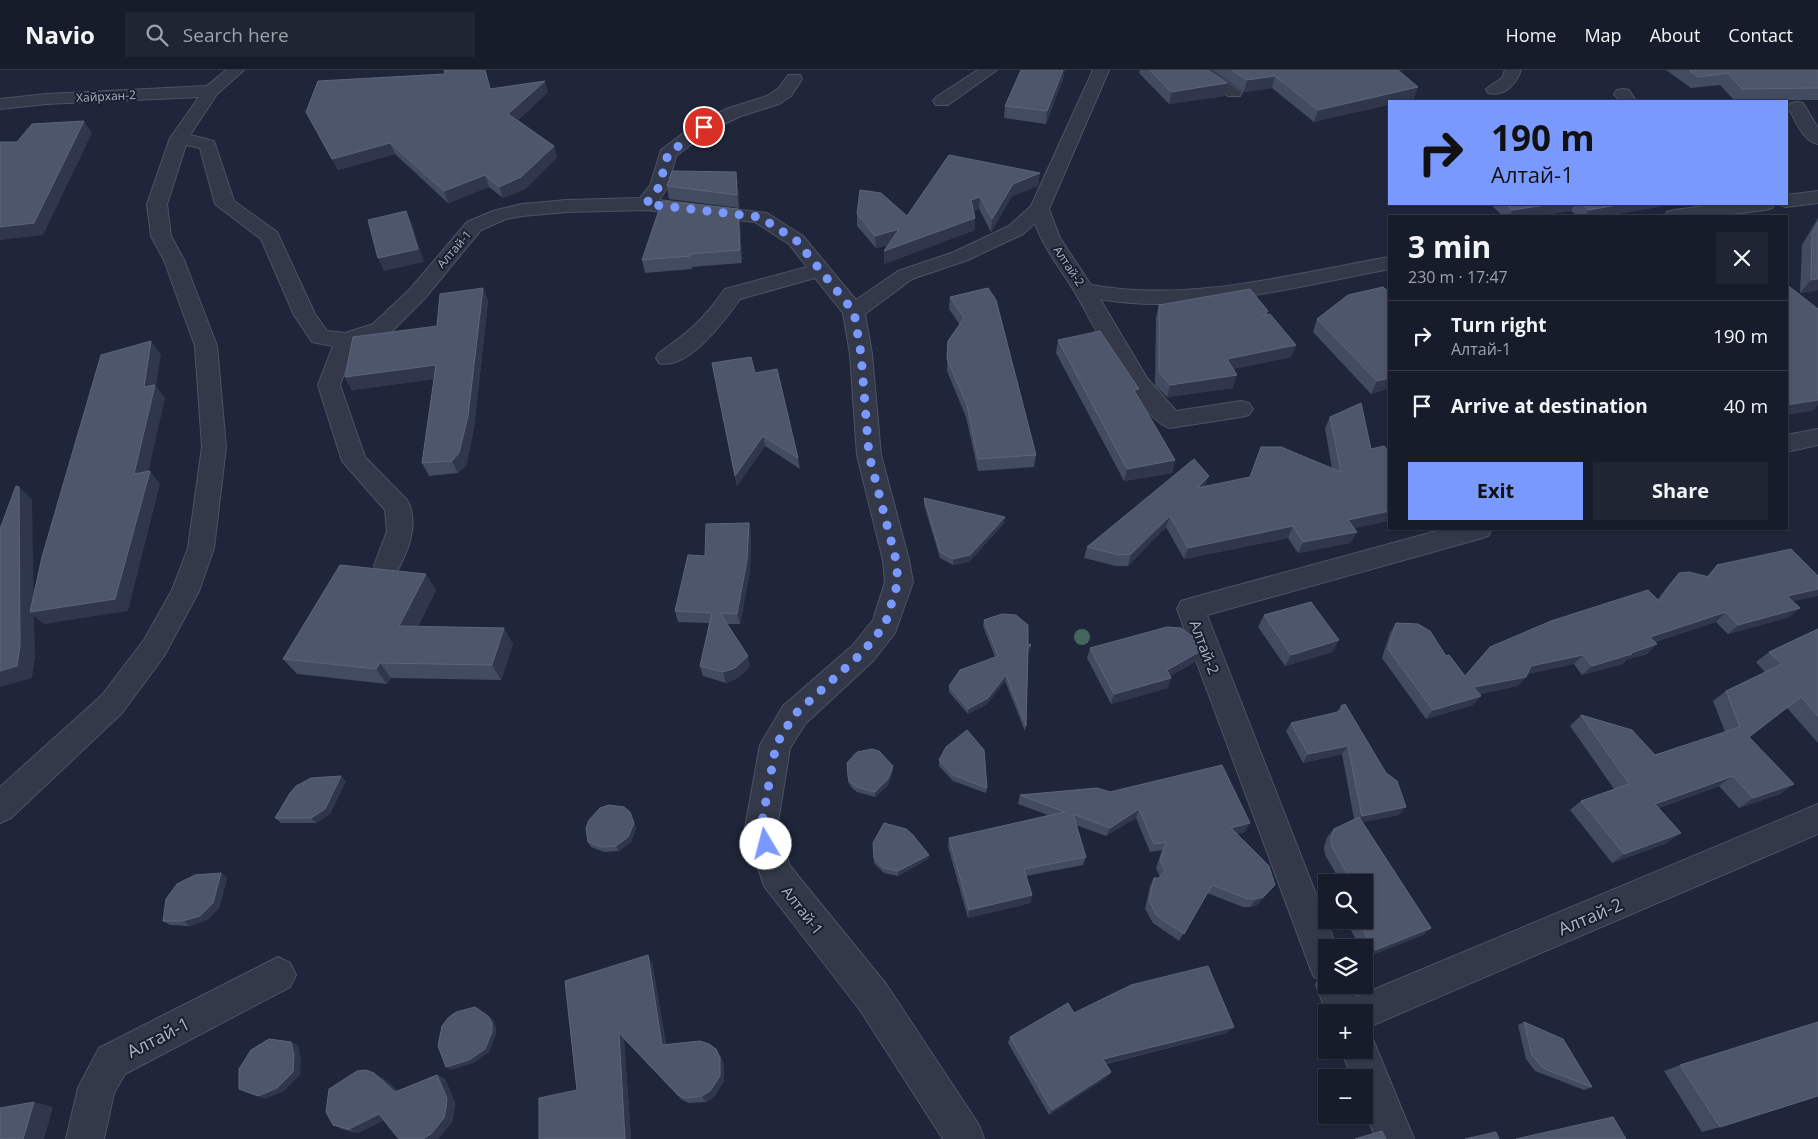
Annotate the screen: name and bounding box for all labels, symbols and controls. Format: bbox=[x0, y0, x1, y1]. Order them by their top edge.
search box bbox=[125, 12, 475, 57]
text: Navio bbox=[25, 18, 95, 51]
icon: search bbox=[143, 21, 171, 49]
text: Search here bbox=[183, 22, 289, 48]
text: Home bbox=[1506, 23, 1556, 47]
text: Map bbox=[1584, 23, 1622, 47]
text: About bbox=[1650, 23, 1700, 47]
text: Contact bbox=[1728, 23, 1793, 47]
street label: Хайрхан-2 bbox=[76, 86, 136, 106]
pin bbox=[683, 106, 725, 148]
icon: arrive bbox=[690, 113, 718, 141]
text: 190 m bbox=[1491, 114, 1595, 161]
icon: right bbox=[1408, 120, 1473, 185]
text: Алтай-1 bbox=[1491, 159, 1574, 189]
street label: Алтай-1 bbox=[433, 226, 475, 272]
text: 3 min bbox=[1408, 226, 1491, 267]
button: close bbox=[1716, 232, 1768, 284]
street label: Алтай-2 bbox=[1049, 243, 1089, 290]
text: 230 m · 17:47 bbox=[1408, 266, 1508, 288]
text: Turn right bbox=[1451, 312, 1546, 338]
icon: right bbox=[1408, 322, 1436, 350]
text: 190 m bbox=[1713, 323, 1768, 349]
text: Алтай-1 bbox=[1451, 338, 1511, 360]
icon: arrive bbox=[1408, 392, 1436, 420]
text: Arrive at destination bbox=[1451, 393, 1648, 419]
text: 40 m bbox=[1724, 393, 1768, 419]
button: Exit bbox=[1408, 462, 1583, 520]
button: Share bbox=[1593, 462, 1768, 520]
street label: Алтай-2 bbox=[1186, 617, 1224, 677]
position arrow bbox=[739, 817, 791, 869]
map controls bbox=[1318, 874, 1373, 1124]
button: search bbox=[1318, 874, 1373, 929]
street label: Алтай-1 bbox=[778, 882, 828, 938]
street label: Алтай-2 bbox=[1554, 892, 1626, 940]
button: layers bbox=[1318, 939, 1373, 994]
button: + bbox=[1318, 1004, 1373, 1059]
street label: Алтай-1 bbox=[122, 1011, 194, 1063]
button: − bbox=[1318, 1069, 1373, 1124]

